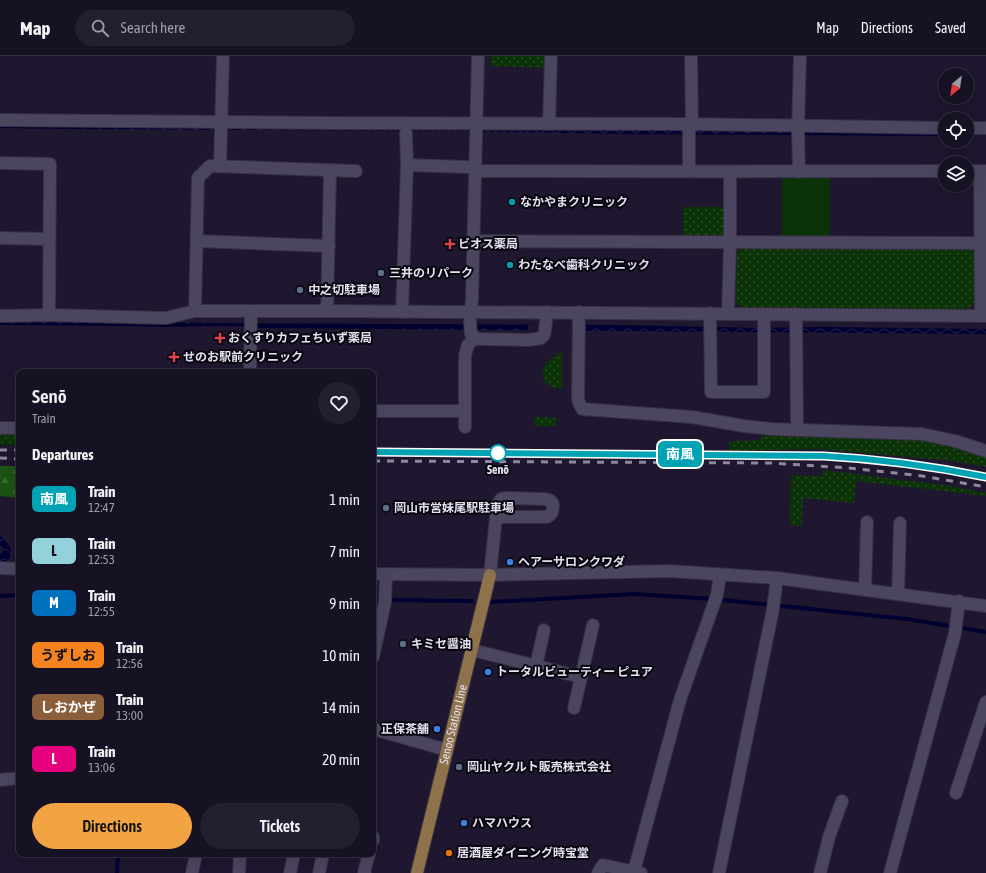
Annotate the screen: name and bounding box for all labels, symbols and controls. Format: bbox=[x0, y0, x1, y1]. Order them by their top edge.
search box bbox=[75, 10, 355, 46]
text: Map bbox=[20, 17, 51, 39]
icon: search bbox=[89, 17, 111, 39]
text: Search here bbox=[121, 19, 185, 36]
text: Map bbox=[816, 20, 839, 36]
text: Directions bbox=[861, 20, 913, 36]
text: Saved bbox=[935, 20, 966, 36]
north arrow bbox=[938, 68, 974, 104]
map controls bbox=[938, 68, 974, 192]
button: locate bbox=[938, 112, 974, 148]
button: layers bbox=[938, 156, 974, 192]
place label: なかやまクリニック bbox=[520, 195, 628, 209]
marker: なかやまクリニック bbox=[507, 197, 517, 207]
place label: ビオス薬局 bbox=[458, 237, 518, 251]
marker: ビオス薬局 bbox=[445, 239, 455, 249]
place label: わたなべ歯科クリニック bbox=[518, 258, 650, 272]
marker: わたなべ歯科クリニック bbox=[505, 260, 515, 270]
place label: 三井のリパーク bbox=[389, 266, 473, 280]
marker: 三井のリパーク bbox=[376, 268, 386, 278]
place label: 中之切駐車場 bbox=[308, 283, 380, 297]
marker: 中之切駐車場 bbox=[295, 285, 305, 295]
place label: おくすりカフェちいず薬局 bbox=[228, 331, 372, 345]
marker: おくすりカフェちいず薬局 bbox=[215, 333, 225, 343]
place label: せのお駅前クリニック bbox=[183, 350, 303, 364]
marker: せのお駅前クリニック bbox=[168, 351, 180, 363]
button: heart bbox=[318, 382, 360, 424]
text: Senō bbox=[32, 385, 67, 407]
text: Train bbox=[32, 411, 56, 426]
line badge: 南風 bbox=[662, 441, 698, 467]
marker: Senō bbox=[489, 444, 507, 462]
text: Departures bbox=[32, 446, 94, 463]
text: 南風 bbox=[666, 446, 694, 462]
place label: Senō bbox=[487, 463, 509, 477]
text: Train bbox=[88, 483, 116, 500]
text: 南風 bbox=[40, 491, 68, 507]
text: 1 min bbox=[329, 491, 360, 508]
text: 12:47 bbox=[88, 500, 115, 515]
place label: 岡山市営妹尾駅駐車場 bbox=[394, 501, 514, 515]
marker: 岡山市営妹尾駅駐車場 bbox=[381, 503, 391, 513]
text: Train bbox=[88, 535, 116, 552]
text: L bbox=[51, 543, 57, 559]
text: 7 min bbox=[329, 543, 360, 560]
text: 12:53 bbox=[88, 552, 115, 567]
place label: ヘアーサロンクワダ bbox=[518, 555, 625, 569]
marker: ヘアーサロンクワダ bbox=[505, 557, 515, 567]
text: Train bbox=[88, 587, 116, 604]
text: M bbox=[49, 595, 59, 611]
text: 9 min bbox=[329, 595, 360, 612]
text: 12:55 bbox=[88, 604, 115, 619]
place label: キミセ醤油 bbox=[411, 637, 471, 651]
text: Train bbox=[116, 639, 144, 656]
marker: キミセ醤油 bbox=[398, 639, 408, 649]
text: うずしお bbox=[40, 647, 96, 663]
text: 10 min bbox=[322, 647, 360, 664]
text: 12:56 bbox=[116, 656, 143, 671]
place label: トータルビューティー ピュア bbox=[496, 665, 653, 679]
marker: トータルビューティー ピュア bbox=[483, 667, 493, 677]
street label: Senoo Station Line bbox=[437, 683, 470, 766]
text: Train bbox=[116, 691, 144, 708]
text: しおかぜ bbox=[40, 699, 96, 715]
text: 14 min bbox=[322, 699, 360, 716]
text: 13:00 bbox=[116, 708, 143, 723]
place label: 正保茶舗 bbox=[381, 722, 429, 736]
marker: 正保茶舗 bbox=[432, 724, 442, 734]
text: Train bbox=[88, 743, 116, 760]
text: L bbox=[51, 751, 57, 767]
text: 20 min bbox=[322, 751, 360, 768]
text: 13:06 bbox=[88, 760, 115, 775]
place label: 岡山ヤクルト販売株式会社 bbox=[467, 760, 611, 774]
marker: 岡山ヤクルト販売株式会社 bbox=[454, 762, 464, 772]
button: Directions bbox=[32, 803, 192, 849]
button: Tickets bbox=[200, 803, 360, 849]
place label: ハマハウス bbox=[472, 816, 532, 830]
marker: ハマハウス bbox=[459, 818, 469, 828]
place label: 居酒屋ダイニング時宝堂 bbox=[457, 846, 589, 860]
marker: 居酒屋ダイニング時宝堂 bbox=[444, 848, 454, 858]

